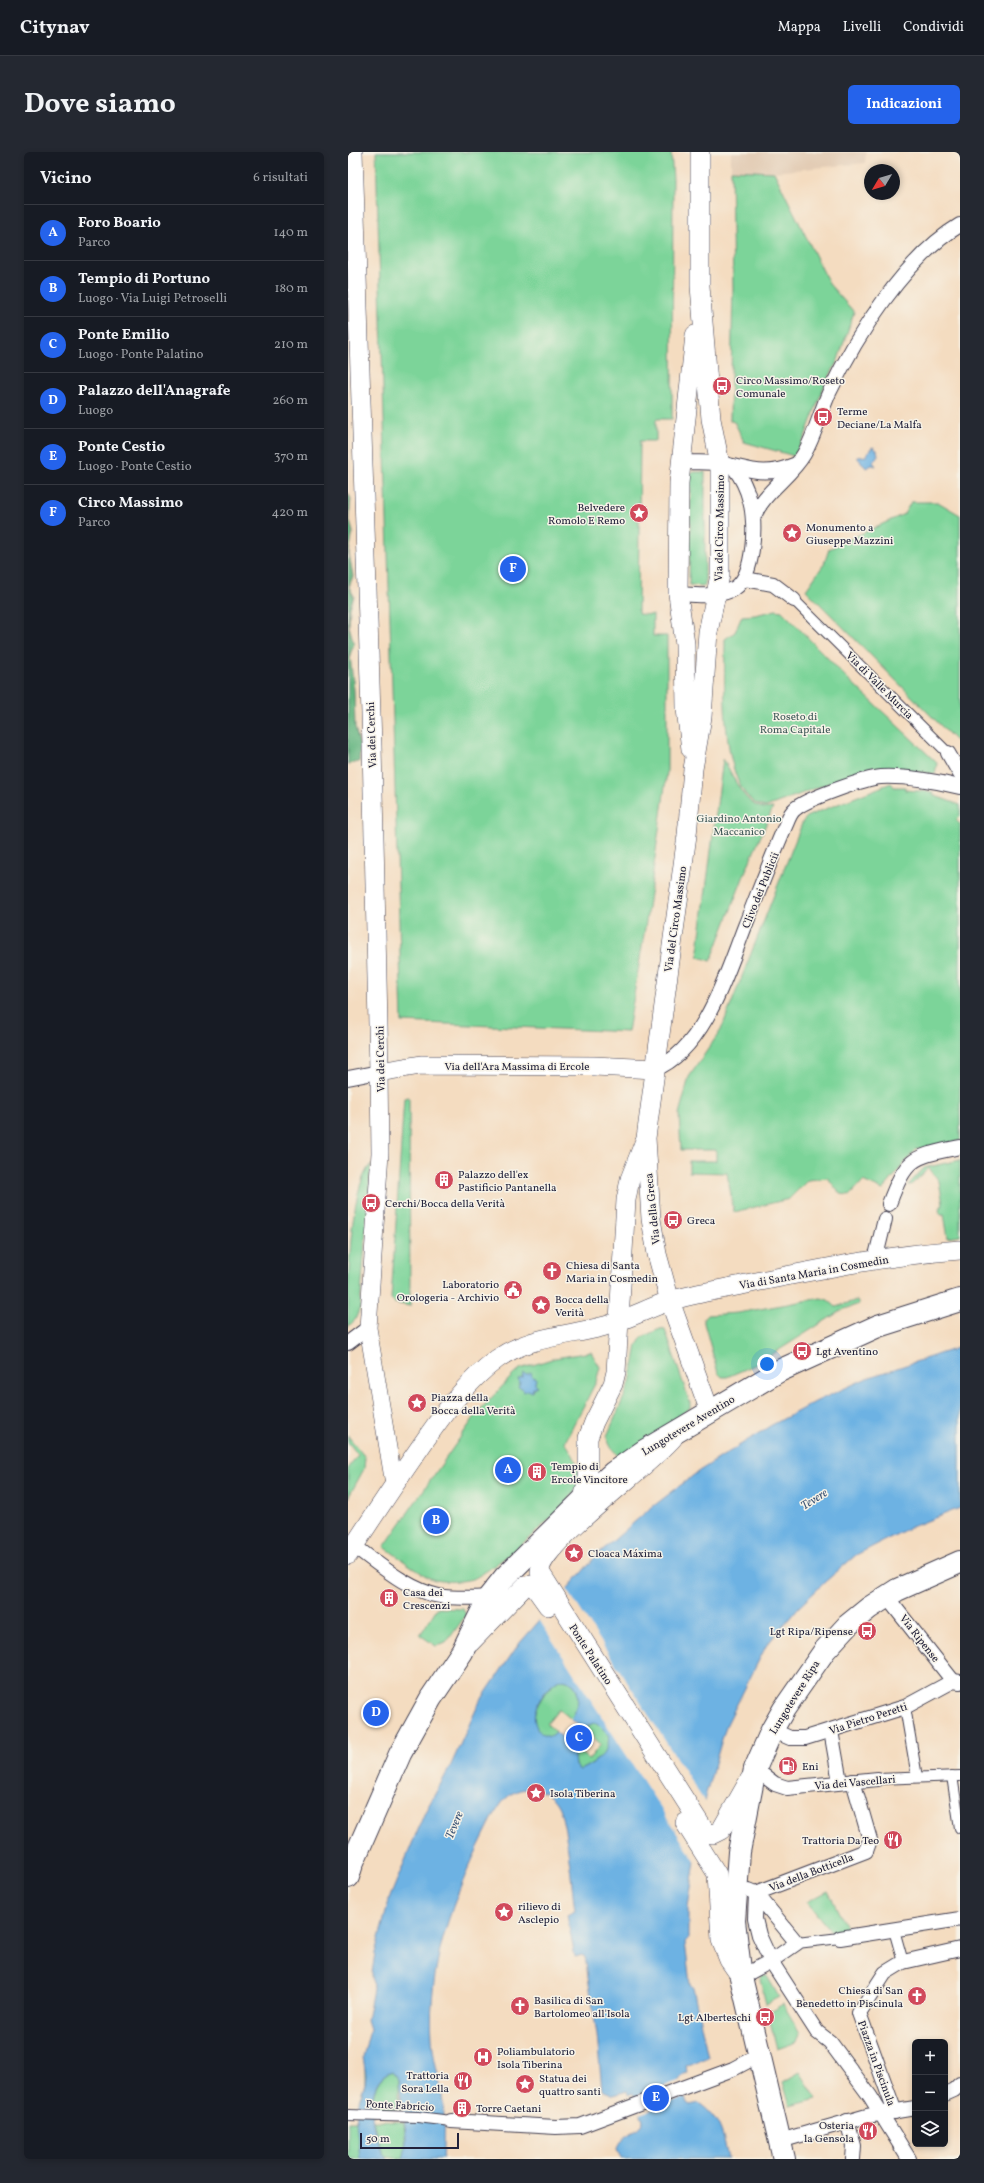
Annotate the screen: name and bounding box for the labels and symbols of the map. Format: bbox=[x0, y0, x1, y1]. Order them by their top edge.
north arrow bbox=[864, 164, 900, 200]
place label: Circo Massimo/Roseto Comunale bbox=[736, 374, 845, 402]
bus stop icon: Circo Massimo/Roseto Comunale bbox=[711, 375, 733, 397]
place label: Terme Deciane/La Malfa bbox=[837, 405, 922, 433]
bus stop icon: Terme Deciane/La Malfa bbox=[812, 406, 834, 428]
street label: Via del Circo Massimo bbox=[712, 474, 729, 582]
place label: Belvedere Romolo E Remo bbox=[548, 501, 625, 529]
place icon: Belvedere Romolo E Remo bbox=[628, 502, 650, 524]
place label: Monumento a Giuseppe Mazzini bbox=[806, 521, 893, 549]
place icon: Monumento a Giuseppe Mazzini bbox=[781, 522, 803, 544]
pin: F bbox=[500, 554, 526, 584]
street label: Via di Valle Murcia bbox=[842, 649, 916, 724]
street label: Via dei Cerchi bbox=[364, 701, 381, 768]
park label: Roseto di Roma Capitale bbox=[760, 710, 830, 738]
park label: Giardino Antonio Maccanico bbox=[696, 812, 782, 840]
street label: Clivo dei Publicii bbox=[739, 850, 784, 931]
street label: Via del Circo Massimo bbox=[662, 865, 691, 973]
street label: Via dei Cerchi bbox=[373, 1026, 390, 1092]
street label: Via dell'Ara Massima di Ercole bbox=[444, 1060, 590, 1075]
place label: Palazzo dell'ex Pastificio Pantanella bbox=[458, 1168, 557, 1196]
building icon: Palazzo dell'ex Pastificio Pantanella bbox=[433, 1169, 455, 1191]
street label: Via della Greca bbox=[642, 1172, 665, 1245]
bus stop icon: Cerchi/Bocca della Verità bbox=[360, 1192, 382, 1214]
place label: Cerchi/Bocca della Verità bbox=[385, 1197, 506, 1212]
bus stop icon: Greca bbox=[662, 1209, 684, 1231]
place label: Greca bbox=[687, 1214, 716, 1229]
street label: Via di Santa Maria in Cosmedin bbox=[738, 1253, 891, 1294]
place label: Chiesa di Santa Maria in Cosmedin bbox=[566, 1259, 659, 1287]
church icon: Chiesa di Santa Maria in Cosmedin bbox=[541, 1260, 563, 1282]
place label: Laboratorio Orologeria - Archivio bbox=[397, 1278, 499, 1306]
public building icon: Laboratorio Orologeria - Archivio bbox=[502, 1279, 524, 1301]
place label: Bocca della Verità bbox=[555, 1293, 609, 1321]
place icon: Bocca della Verità bbox=[530, 1294, 552, 1316]
bus stop icon: Lgt Aventino bbox=[791, 1340, 813, 1362]
place label: Lgt Aventino bbox=[816, 1345, 878, 1360]
your location bbox=[757, 1354, 777, 1374]
place label: Piazza della Bocca della Verità bbox=[431, 1391, 516, 1419]
place icon: Piazza della Bocca della Verità bbox=[406, 1392, 428, 1414]
street label: Lungotevere Aventino bbox=[639, 1392, 738, 1460]
pin: A bbox=[495, 1455, 521, 1485]
place label: Tempio di Ercole Vincitore bbox=[551, 1460, 628, 1488]
building icon: Tempio di Ercole Vincitore bbox=[526, 1461, 548, 1483]
water label: Tevere bbox=[798, 1485, 831, 1514]
pin: B bbox=[423, 1506, 449, 1536]
place icon: Cloaca Máxima bbox=[563, 1542, 585, 1564]
place label: Cloaca Máxima bbox=[588, 1547, 663, 1562]
place label: Casa dei Crescenzi bbox=[403, 1586, 450, 1614]
building icon: Casa dei Crescenzi bbox=[378, 1587, 400, 1609]
street label: Via Ripense bbox=[895, 1612, 942, 1666]
bus stop icon: Lgt Ripa/Ripense bbox=[856, 1620, 878, 1642]
street label: Ponte Palatino bbox=[564, 1621, 615, 1688]
place label: Lgt Ripa/Ripense bbox=[770, 1625, 853, 1640]
street label: Lungotevere Ripa bbox=[766, 1657, 824, 1738]
pin: D bbox=[363, 1698, 389, 1728]
street label: Via Pietro Peretti bbox=[827, 1700, 910, 1739]
pin: C bbox=[566, 1723, 592, 1753]
fuel station icon: Eni bbox=[777, 1755, 799, 1777]
place label: Eni bbox=[802, 1760, 819, 1775]
street label: Via dei Vascellari bbox=[814, 1772, 896, 1795]
place icon: Isola Tiberina bbox=[525, 1782, 547, 1804]
place label: Isola Tiberina bbox=[550, 1787, 616, 1802]
water label: Tevere bbox=[442, 1809, 468, 1842]
restaurant icon: Trattoria Da Teo bbox=[882, 1829, 904, 1851]
place label: Trattoria Da Teo bbox=[802, 1834, 879, 1849]
street label: Via della Botticella bbox=[767, 1850, 856, 1896]
place label: rilievo di Asclepio bbox=[518, 1900, 561, 1928]
place icon: rilievo di Asclepio bbox=[493, 1901, 515, 1923]
place label: Chiesa di San Benedetto in Piscinula bbox=[796, 1984, 904, 2012]
church icon: Chiesa di San Benedetto in Piscinula bbox=[906, 1985, 928, 2007]
place label: Basilica di San Bartolomeo all'Isola bbox=[534, 1994, 630, 2022]
church icon: Basilica di San Bartolomeo all'Isola bbox=[509, 1995, 531, 2017]
bus stop icon: Lgt Alberteschi bbox=[754, 2006, 776, 2028]
place label: Lgt Alberteschi bbox=[678, 2011, 751, 2026]
street label: Piazza in Piscinula bbox=[853, 2019, 898, 2109]
place label: Poliambulatorio Isola Tiberina bbox=[497, 2045, 575, 2073]
hospital icon: Poliambulatorio Isola Tiberina bbox=[472, 2046, 494, 2068]
place label: Trattoria Sora Lella bbox=[401, 2069, 450, 2097]
restaurant icon: Trattoria Sora Lella bbox=[452, 2070, 474, 2092]
place label: Statua dei quattro santi bbox=[539, 2072, 601, 2100]
place icon: Statua dei quattro santi bbox=[514, 2073, 536, 2095]
pin: E bbox=[643, 2083, 669, 2113]
street label: Ponte Fabricio bbox=[365, 2097, 435, 2116]
building icon: Torre Caetani bbox=[451, 2097, 473, 2119]
place label: Torre Caetani bbox=[476, 2102, 541, 2117]
place label: Osteria la Gensola bbox=[804, 2119, 855, 2147]
restaurant icon: Osteria la Gensola bbox=[857, 2120, 879, 2142]
scale bar bbox=[360, 2131, 459, 2150]

